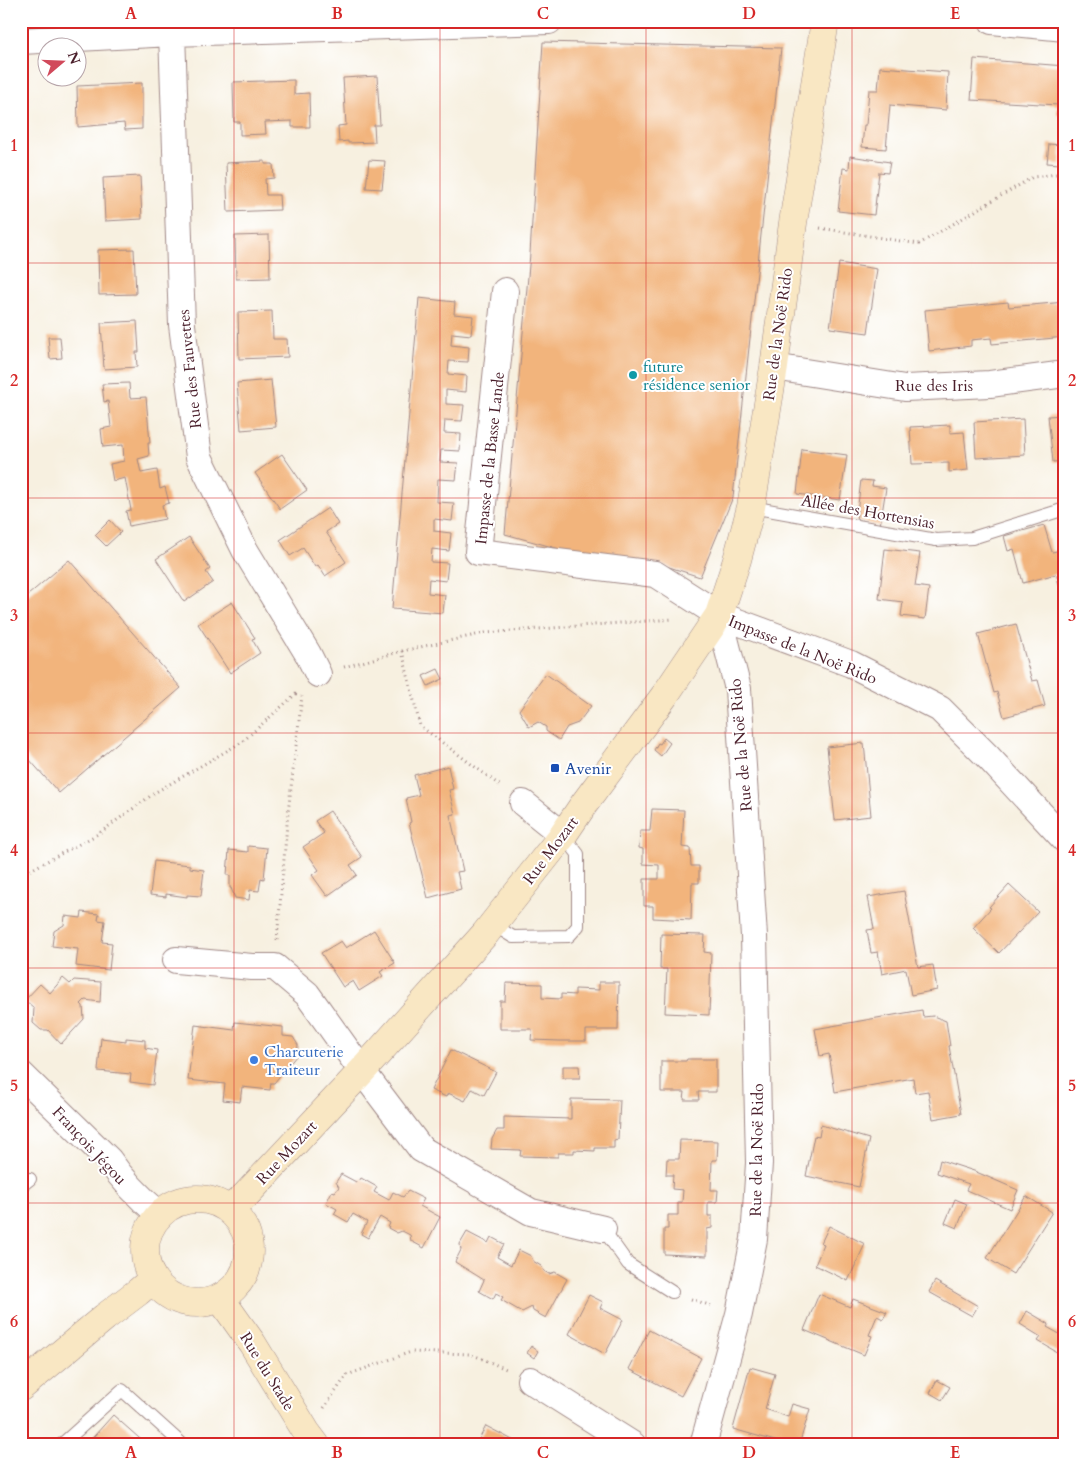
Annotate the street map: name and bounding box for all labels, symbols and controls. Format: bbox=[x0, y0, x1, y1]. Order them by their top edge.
text: A bbox=[125, 3, 137, 25]
text: B bbox=[331, 3, 343, 25]
text: C bbox=[537, 3, 549, 25]
text: D bbox=[742, 3, 756, 25]
text: E bbox=[950, 3, 960, 25]
north arrow bbox=[38, 38, 88, 88]
text: N bbox=[63, 49, 85, 67]
text: 1 bbox=[10, 135, 18, 157]
text: 1 bbox=[1068, 135, 1076, 157]
street label: Rue de la Noë Rido bbox=[758, 266, 798, 402]
street label: Rue des Fauvettes bbox=[173, 308, 207, 430]
place label: future résidence senior bbox=[643, 356, 751, 396]
marker: future résidence senior bbox=[627, 369, 639, 381]
text: 2 bbox=[10, 370, 18, 392]
text: 2 bbox=[1068, 370, 1076, 392]
street label: Impasse de la Basse Lande bbox=[470, 371, 510, 546]
street label: Rue des Iris bbox=[895, 375, 973, 397]
street label: Allée des Hortensias bbox=[799, 489, 936, 535]
text: 3 bbox=[10, 605, 18, 627]
text: 3 bbox=[1068, 605, 1076, 627]
street label: Impasse de la Noë Rido bbox=[725, 610, 881, 690]
street label: Rue de la Noë Rido bbox=[724, 677, 758, 812]
place label: Avenir bbox=[565, 758, 611, 780]
marker: Avenir bbox=[549, 762, 561, 774]
street label: Rue Mozart bbox=[518, 812, 584, 889]
text: 4 bbox=[10, 840, 18, 862]
text: 4 bbox=[1068, 840, 1076, 862]
place label: Charcuterie Traiteur bbox=[264, 1041, 344, 1081]
marker: Charcuterie Traiteur bbox=[248, 1054, 260, 1066]
text: 5 bbox=[10, 1075, 18, 1097]
text: 5 bbox=[1068, 1075, 1076, 1097]
street label: Rue de la Noë Rido bbox=[745, 1083, 769, 1217]
street label: François Jégou bbox=[47, 1102, 132, 1190]
street label: Rue Mozart bbox=[251, 1116, 322, 1189]
text: 6 bbox=[10, 1311, 18, 1333]
text: 6 bbox=[1068, 1311, 1076, 1333]
street label: Rue du Stade bbox=[234, 1328, 300, 1415]
text: A bbox=[125, 1442, 137, 1464]
text: B bbox=[331, 1442, 343, 1464]
text: C bbox=[537, 1442, 549, 1464]
text: D bbox=[742, 1442, 756, 1464]
text: E bbox=[950, 1442, 960, 1464]

